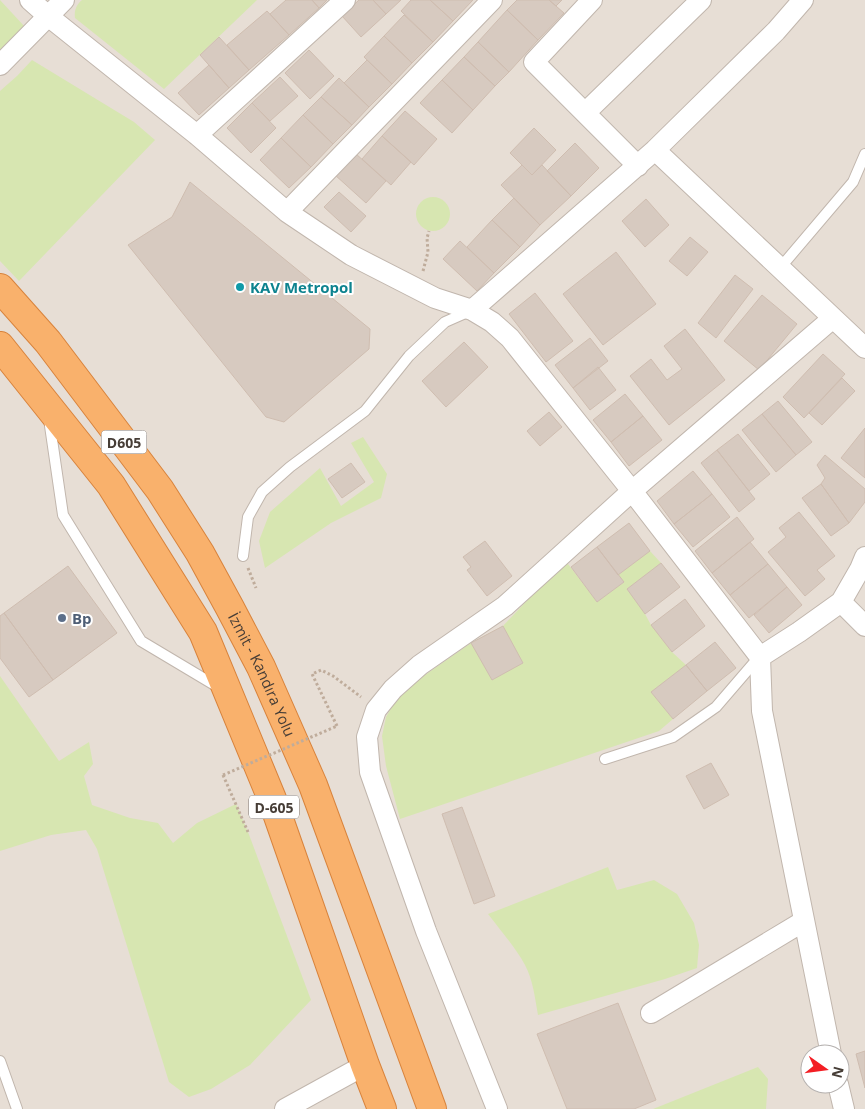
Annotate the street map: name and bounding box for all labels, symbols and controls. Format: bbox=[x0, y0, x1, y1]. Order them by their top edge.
place label: KAV Metropol bbox=[250, 277, 353, 297]
marker: KAV Metropol bbox=[234, 281, 246, 293]
road number: D605 bbox=[102, 431, 146, 454]
place label: Bp bbox=[72, 608, 92, 628]
street label: İzmit - Kandıra Yolu bbox=[224, 609, 300, 740]
marker: Bp bbox=[56, 612, 68, 624]
road number: D-605 bbox=[249, 796, 299, 819]
north arrow bbox=[800, 1044, 850, 1094]
text: N bbox=[828, 1064, 849, 1080]

